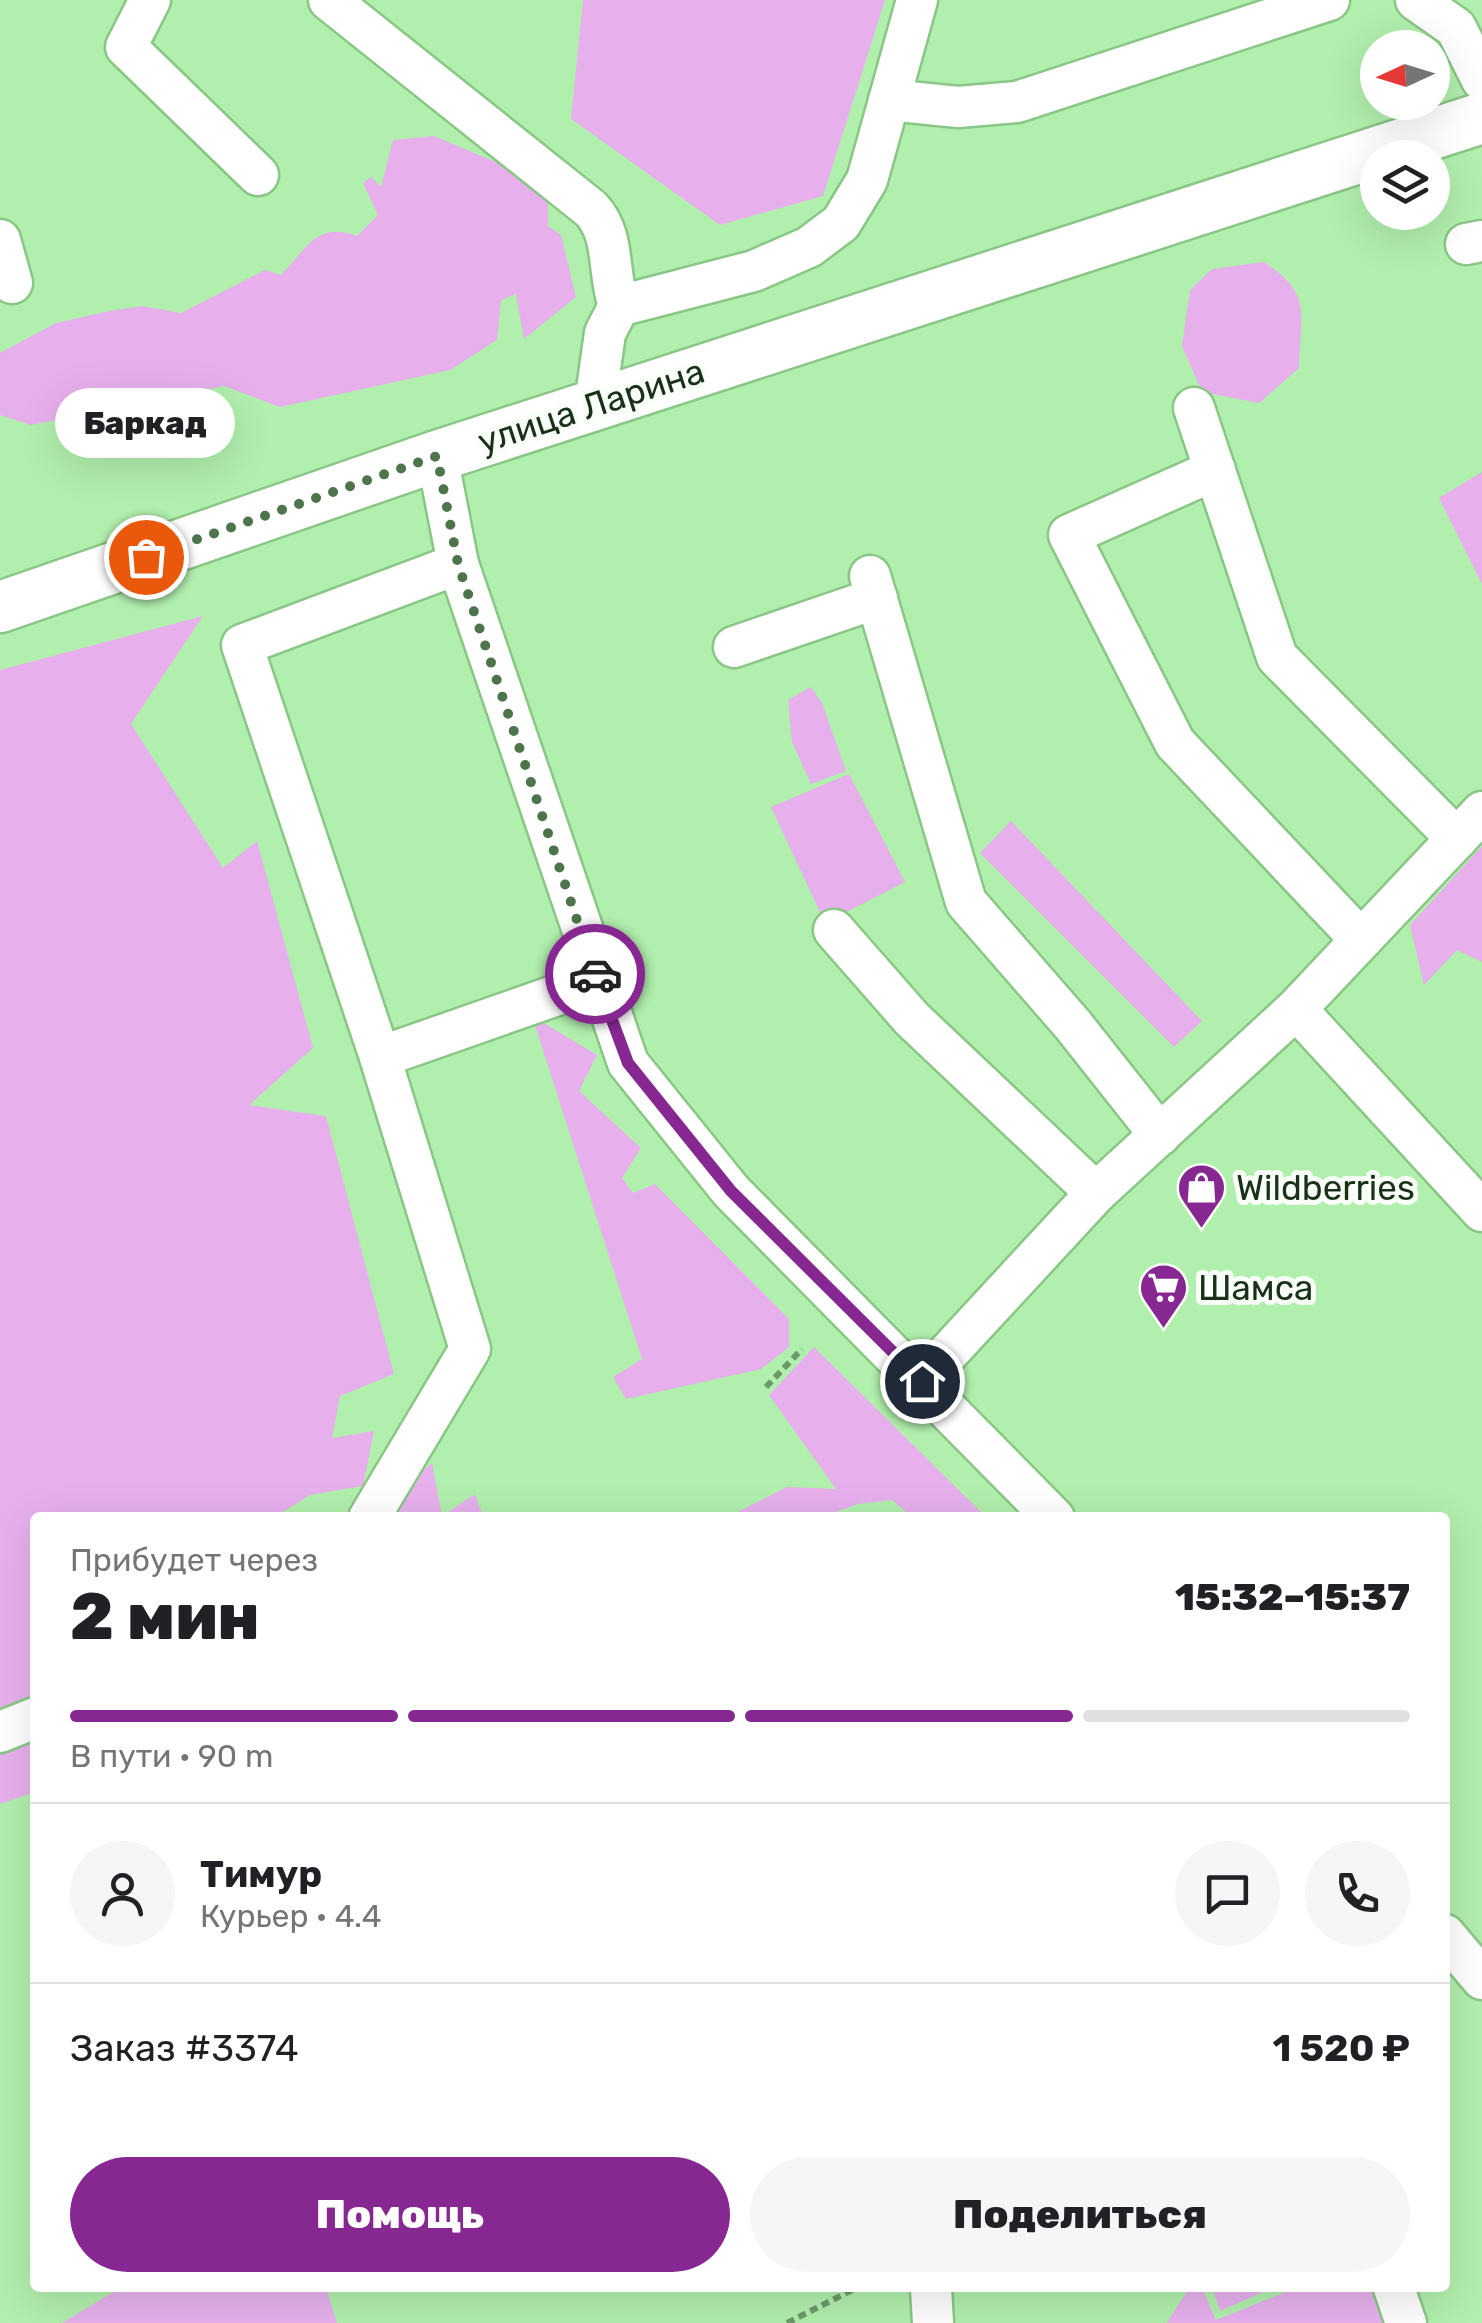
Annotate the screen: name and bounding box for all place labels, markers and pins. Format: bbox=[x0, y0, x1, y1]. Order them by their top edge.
callout: Баркад bbox=[56, 387, 236, 457]
pin bbox=[104, 515, 189, 600]
shop icon: Wildberries bbox=[1175, 1162, 1227, 1230]
place label: Wildberries bbox=[1236, 1167, 1415, 1209]
supermarket icon: Шамса bbox=[1137, 1262, 1189, 1330]
place label: Шамса bbox=[1198, 1267, 1313, 1309]
pin bbox=[880, 1339, 965, 1424]

